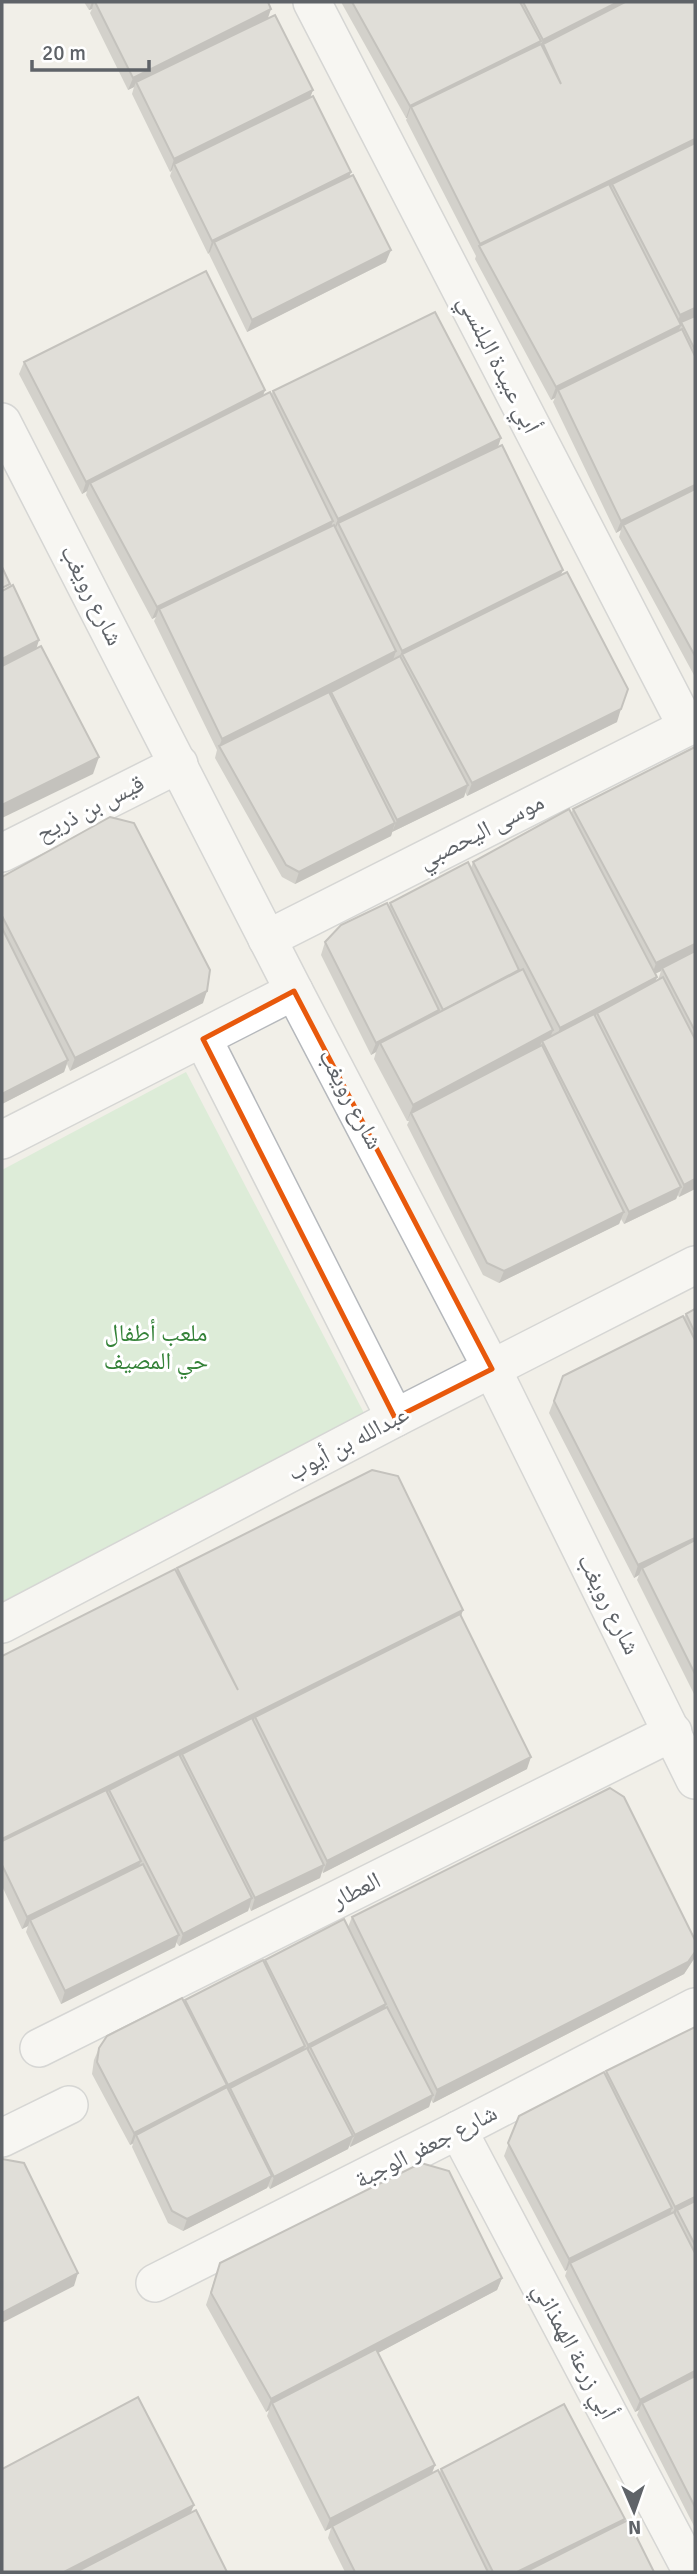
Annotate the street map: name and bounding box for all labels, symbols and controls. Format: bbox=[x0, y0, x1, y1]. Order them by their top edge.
scale bar bbox=[32, 28, 149, 72]
text: 20 m bbox=[42, 40, 86, 66]
street label: أبي عبيدة البلنسي bbox=[448, 290, 547, 440]
street label: شارع رويغب bbox=[54, 540, 130, 650]
street label: قيس بن ذريح bbox=[31, 768, 149, 848]
street label: موسى اليحصبي bbox=[413, 786, 551, 879]
street label: شارع رويغب bbox=[312, 1044, 390, 1154]
park label: ملعب أطفال حي المصيف bbox=[104, 1318, 208, 1380]
street label: عبدالله بن أيوب bbox=[282, 1399, 414, 1487]
street label: شارع رويغب bbox=[571, 1549, 647, 1659]
street label: العطار bbox=[326, 1865, 386, 1915]
street label: شارع جعفر الوجبة bbox=[350, 2097, 502, 2195]
street label: أبي زرعة الهمذاني bbox=[523, 2277, 624, 2427]
north arrow bbox=[599, 2476, 669, 2546]
text: N bbox=[628, 2515, 642, 2539]

